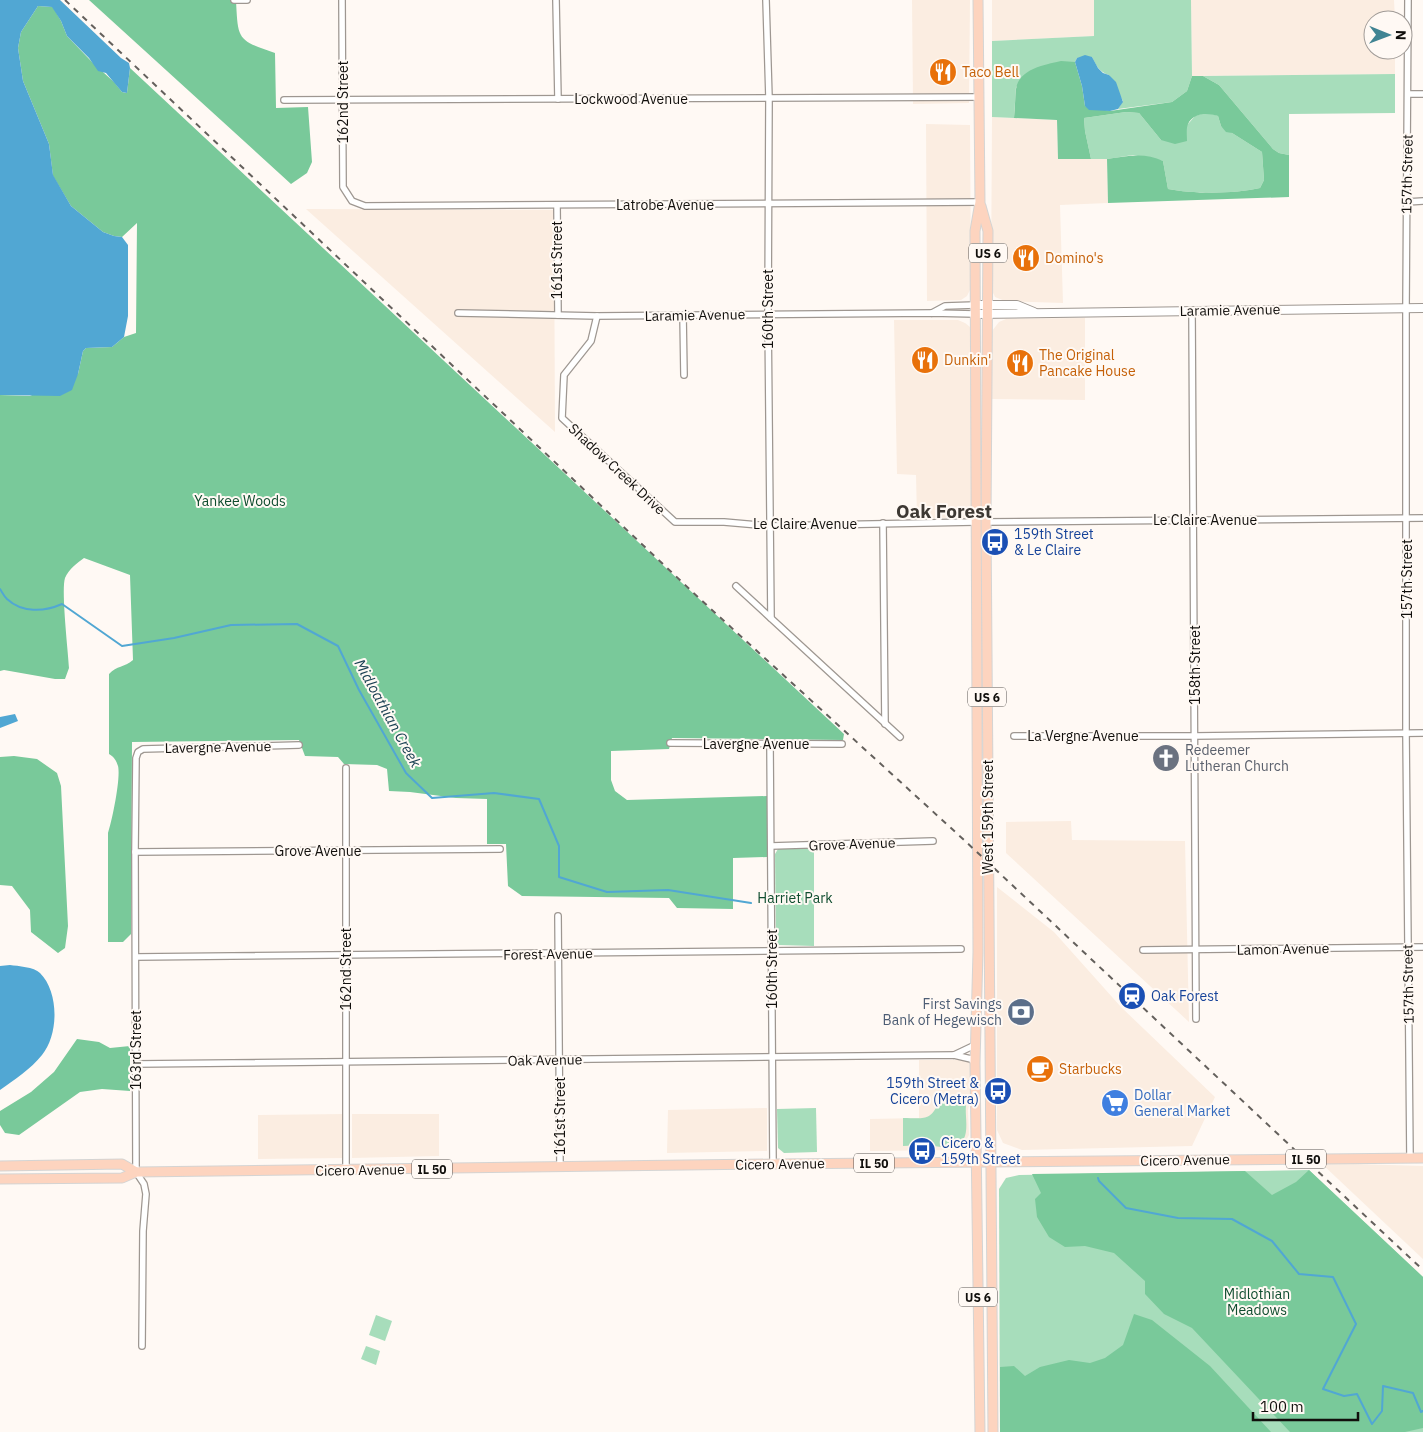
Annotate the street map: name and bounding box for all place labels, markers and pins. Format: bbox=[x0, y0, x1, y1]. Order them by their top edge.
restaurant icon: Taco Bell bbox=[928, 57, 958, 87]
place label: Taco Bell bbox=[962, 63, 1019, 81]
restaurant icon: Domino's bbox=[1011, 243, 1041, 273]
place label: Domino's bbox=[1045, 249, 1104, 267]
restaurant icon: Dunkin' bbox=[910, 345, 940, 375]
place label: The Original Pancake House bbox=[1039, 346, 1136, 380]
restaurant icon: The Original Pancake House bbox=[1005, 348, 1035, 378]
place label: Dunkin' bbox=[944, 351, 991, 369]
place label: 159th Street & Le Claire bbox=[1014, 525, 1094, 559]
bus stop icon: 159th Street & Le Claire bbox=[980, 527, 1010, 557]
place label: Redeemer Lutheran Church bbox=[1185, 741, 1289, 775]
church icon: Redeemer Lutheran Church bbox=[1151, 743, 1181, 773]
station icon: Oak Forest bbox=[1117, 981, 1147, 1011]
place label: Oak Forest bbox=[1151, 987, 1219, 1005]
place label: First Savings Bank of Hegewisch bbox=[883, 995, 1002, 1029]
bank icon: First Savings Bank of Hegewisch bbox=[1006, 997, 1036, 1027]
cafe icon: Starbucks bbox=[1025, 1054, 1055, 1084]
place label: Starbucks bbox=[1059, 1060, 1122, 1078]
place label: 159th Street & Cicero (Metra) bbox=[886, 1074, 979, 1108]
bus stop icon: 159th Street & Cicero (Metra) bbox=[983, 1076, 1013, 1106]
place label: Dollar General Market bbox=[1134, 1086, 1231, 1120]
supermarket icon: Dollar General Market bbox=[1100, 1088, 1130, 1118]
place label: Cicero & 159th Street bbox=[941, 1134, 1021, 1168]
bus stop icon: Cicero & 159th Street bbox=[907, 1136, 937, 1166]

